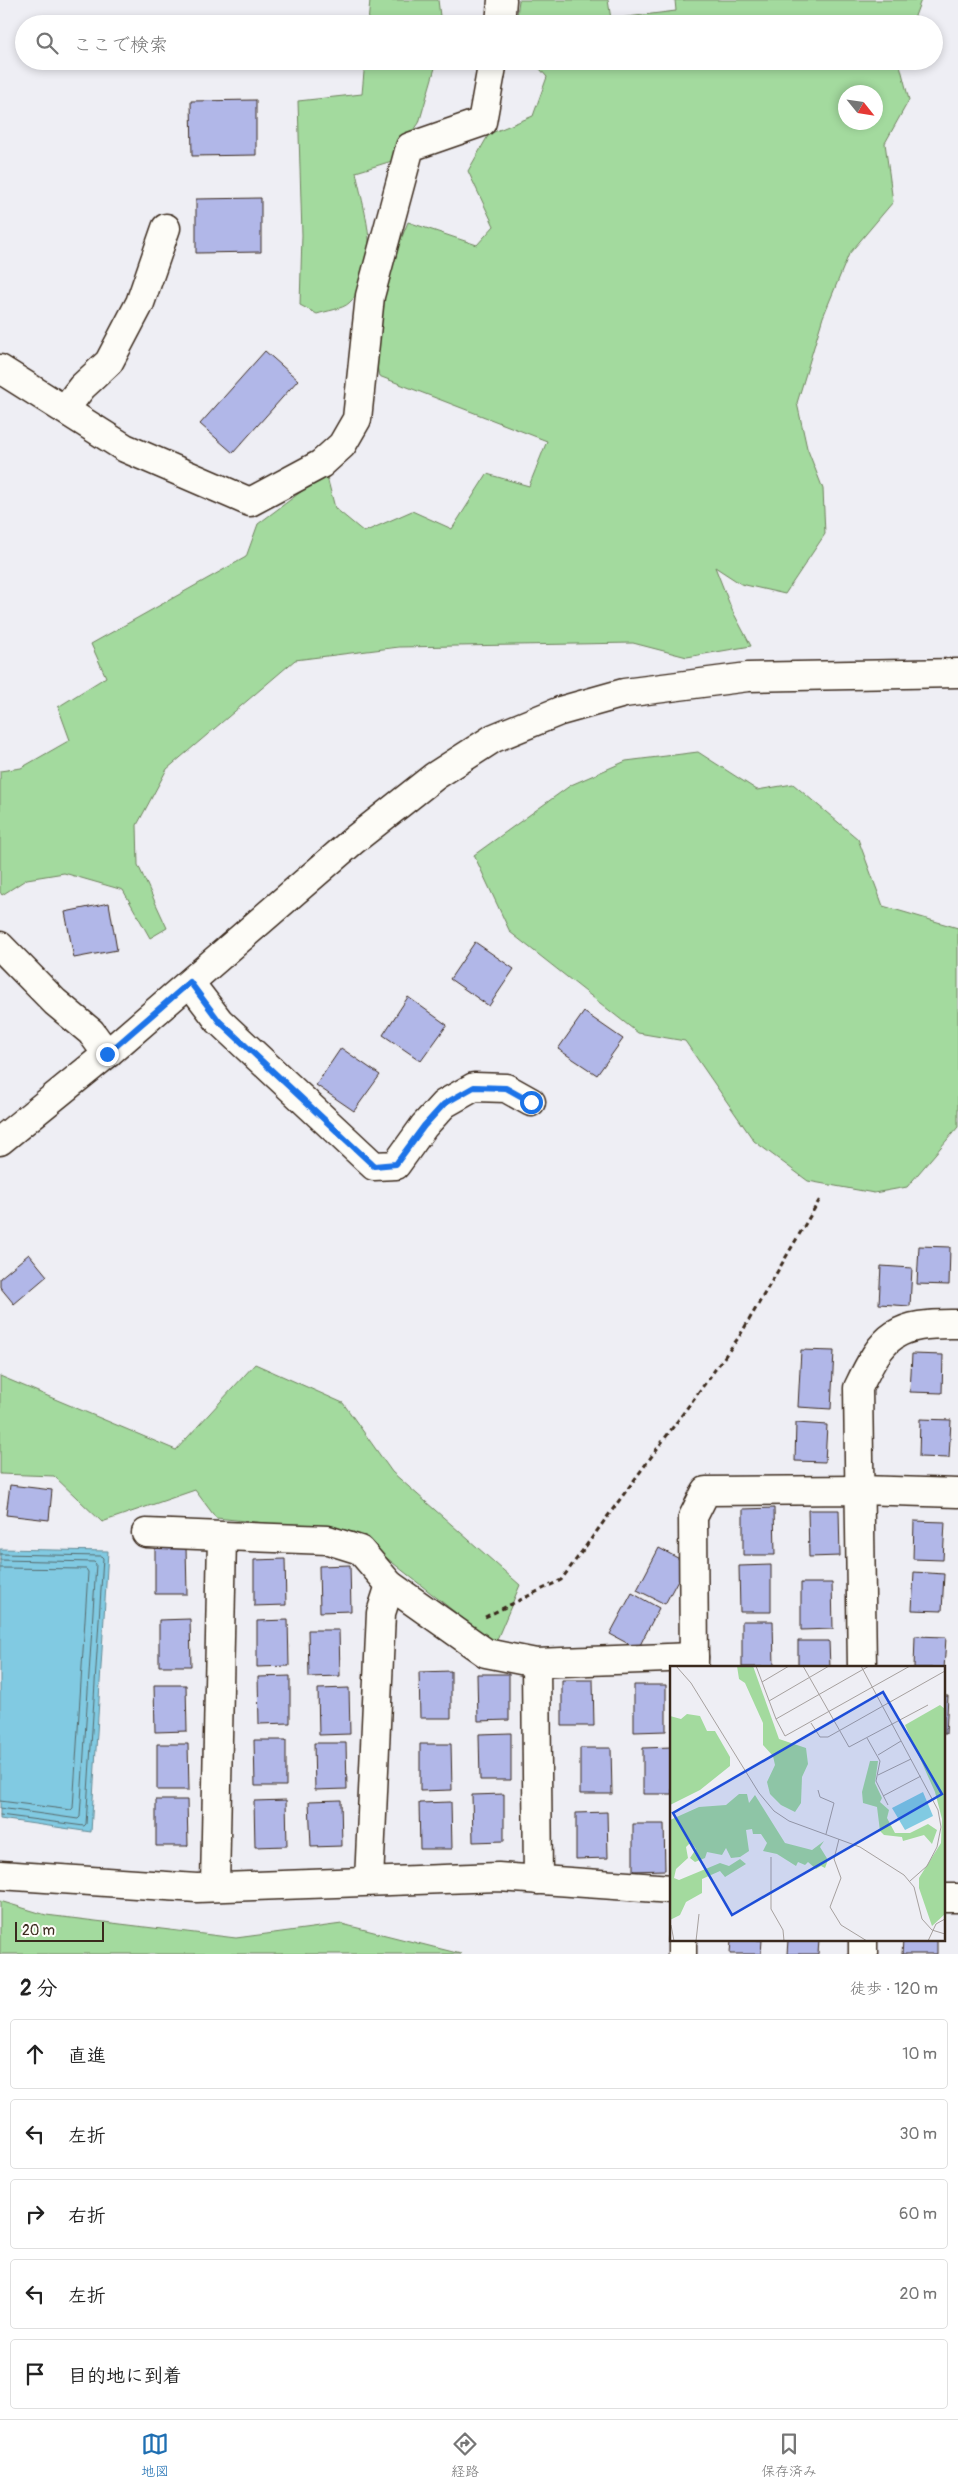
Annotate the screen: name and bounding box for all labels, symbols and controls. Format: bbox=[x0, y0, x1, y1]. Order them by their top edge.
search box bbox=[15, 15, 943, 70]
icon: search bbox=[33, 29, 61, 57]
text: ここで検索 bbox=[73, 33, 168, 57]
north arrow bbox=[838, 85, 883, 130]
route end bbox=[96, 1043, 119, 1066]
route start bbox=[520, 1091, 543, 1114]
inset map bbox=[670, 1666, 946, 1942]
scale bar bbox=[15, 1919, 104, 1942]
text: 20 m bbox=[22, 1922, 55, 1939]
text: 2 分 bbox=[20, 1975, 57, 2002]
text: 徒歩 · 120 m bbox=[850, 1979, 938, 1999]
icon: ahead bbox=[21, 2040, 49, 2068]
text: 直進 bbox=[68, 2044, 106, 2068]
text: 10 m bbox=[902, 2044, 937, 2064]
icon: left bbox=[21, 2120, 49, 2148]
text: 左折 bbox=[68, 2124, 106, 2148]
text: 30 m bbox=[899, 2124, 937, 2144]
icon: right bbox=[21, 2200, 49, 2228]
text: 右折 bbox=[68, 2204, 106, 2228]
text: 60 m bbox=[899, 2204, 937, 2224]
icon: left bbox=[21, 2280, 49, 2308]
text: 左折 bbox=[68, 2284, 106, 2308]
text: 20 m bbox=[899, 2284, 937, 2304]
icon: arrive bbox=[21, 2360, 49, 2388]
text: 目的地に到着 bbox=[68, 2364, 182, 2388]
tab: 地図 bbox=[141, 2430, 169, 2480]
tab: 経路 bbox=[451, 2430, 479, 2480]
tab: 保存済み bbox=[761, 2430, 817, 2480]

